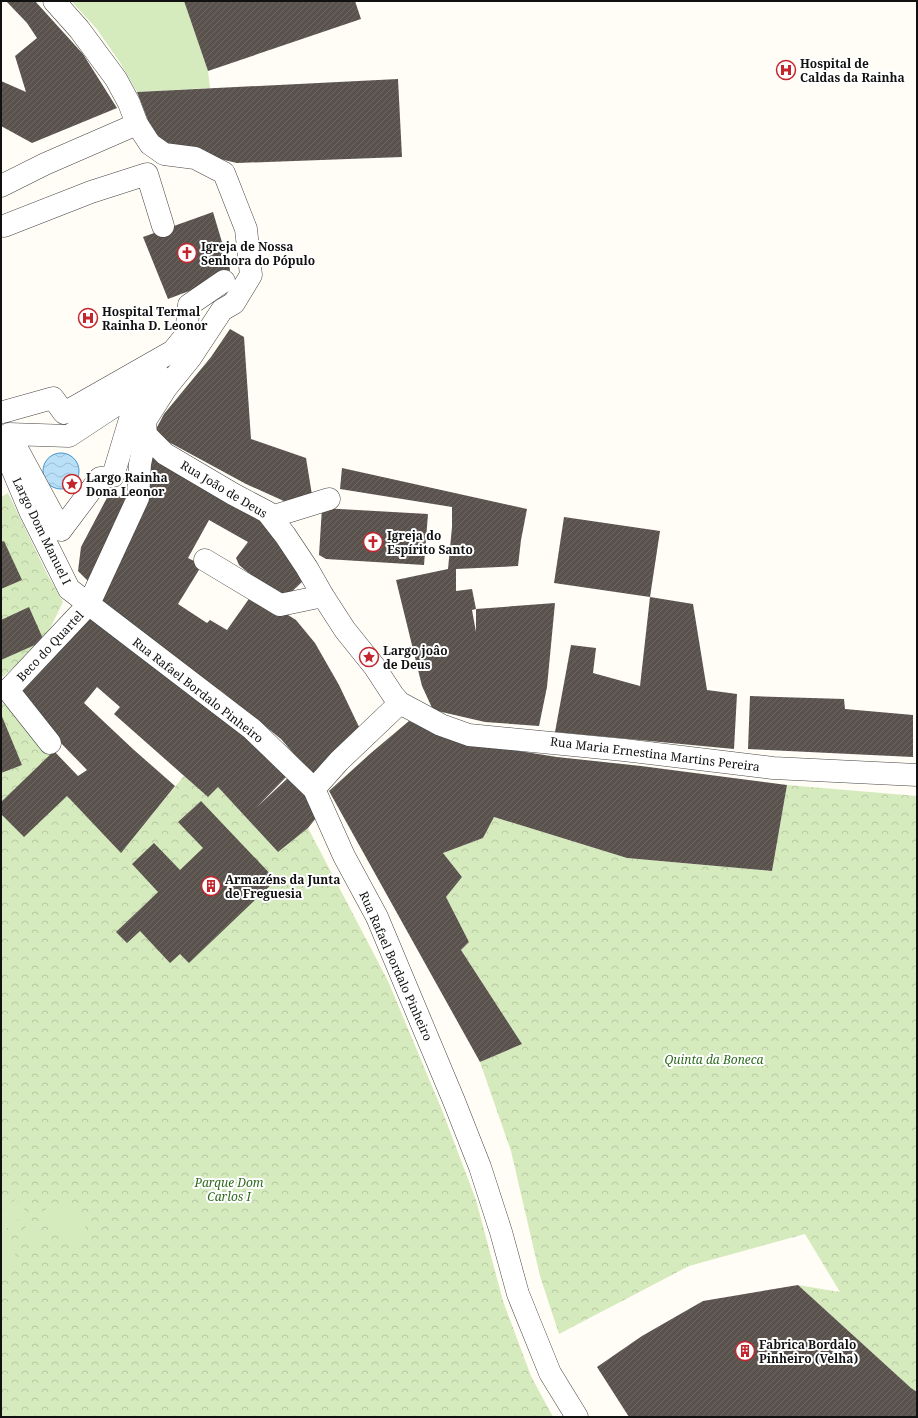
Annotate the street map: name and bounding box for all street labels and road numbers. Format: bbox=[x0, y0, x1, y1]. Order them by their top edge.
street label: Rua João de Deus bbox=[177, 456, 271, 522]
street label: Largo Dom Manuel I bbox=[9, 474, 75, 588]
street label: Beco do Quartel bbox=[13, 607, 87, 685]
street label: Rua Rafael Bordalo Pinheiro bbox=[129, 633, 267, 747]
street label: Rua Maria Ernestina Martins Pereira bbox=[549, 733, 761, 775]
street label: Rua Rafael Bordalo Pinheiro bbox=[355, 889, 437, 1044]

